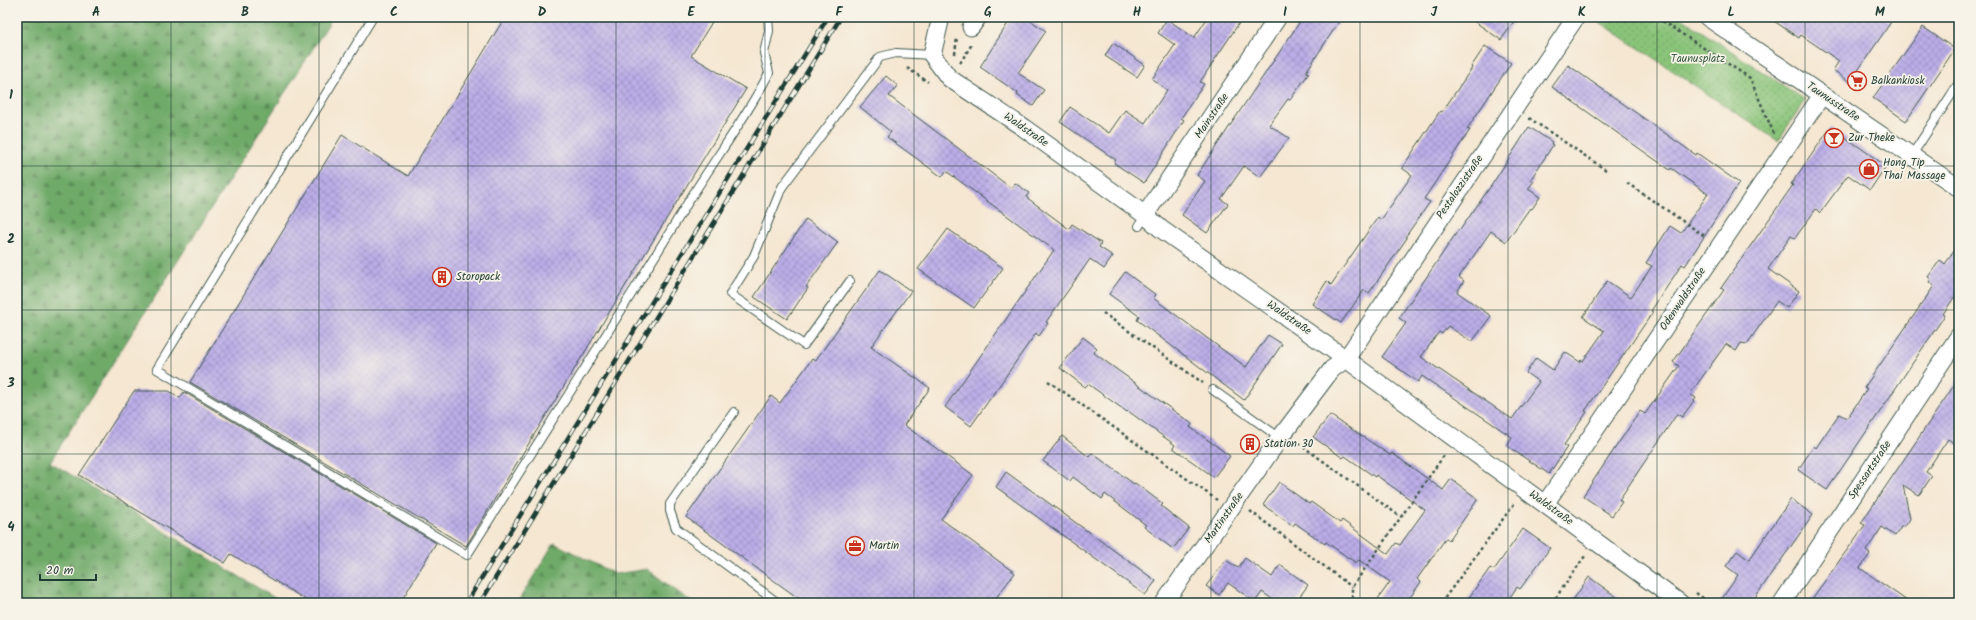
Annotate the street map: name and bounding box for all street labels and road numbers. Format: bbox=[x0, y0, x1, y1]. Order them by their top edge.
street label: Taunusstraße bbox=[1803, 77, 1863, 127]
street label: Mainstraße bbox=[1190, 90, 1234, 142]
street label: Waldstraße bbox=[1000, 108, 1052, 152]
street label: Pestalozzistraße bbox=[1432, 151, 1488, 223]
street label: Odenwaldstraße bbox=[1655, 264, 1711, 334]
street label: Waldstraße bbox=[1263, 296, 1315, 340]
street label: Spessartstraße bbox=[1844, 437, 1896, 503]
street label: Waldstraße bbox=[1525, 486, 1577, 530]
street label: Martinstraße bbox=[1200, 488, 1248, 547]

